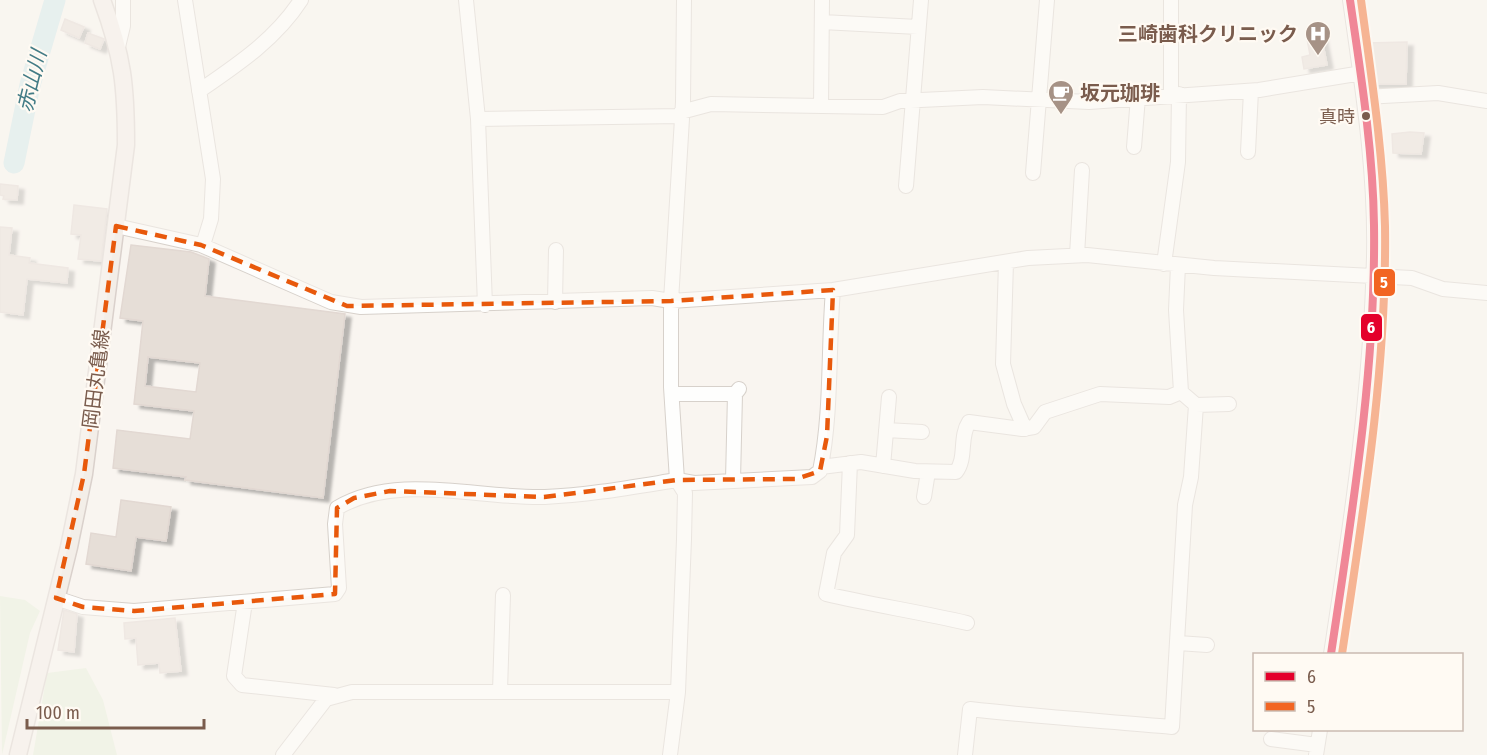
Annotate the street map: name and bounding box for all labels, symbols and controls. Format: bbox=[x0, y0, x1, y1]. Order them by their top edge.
hospital icon: 三崎歯科クリニック bbox=[1303, 19, 1333, 57]
place label: 三崎歯科クリニック bbox=[1118, 22, 1298, 46]
water label: 赤山川 bbox=[12, 45, 53, 115]
cafe icon: 坂元珈琲 bbox=[1046, 78, 1076, 116]
place label: 坂元珈琲 bbox=[1080, 81, 1160, 105]
place label: 真時 bbox=[1319, 106, 1355, 128]
marker: 真時 bbox=[1360, 110, 1372, 122]
line badge: 5 bbox=[1373, 268, 1396, 297]
text: 5 bbox=[1380, 273, 1388, 292]
line badge: 6 bbox=[1360, 313, 1383, 342]
text: 6 bbox=[1367, 318, 1375, 337]
street label: 岡田丸亀線 bbox=[78, 328, 114, 430]
legend bbox=[1253, 653, 1463, 731]
text: 6 bbox=[1307, 666, 1316, 688]
scale bar bbox=[27, 692, 204, 730]
text: 5 bbox=[1307, 696, 1315, 718]
text: 100 m bbox=[36, 702, 80, 724]

